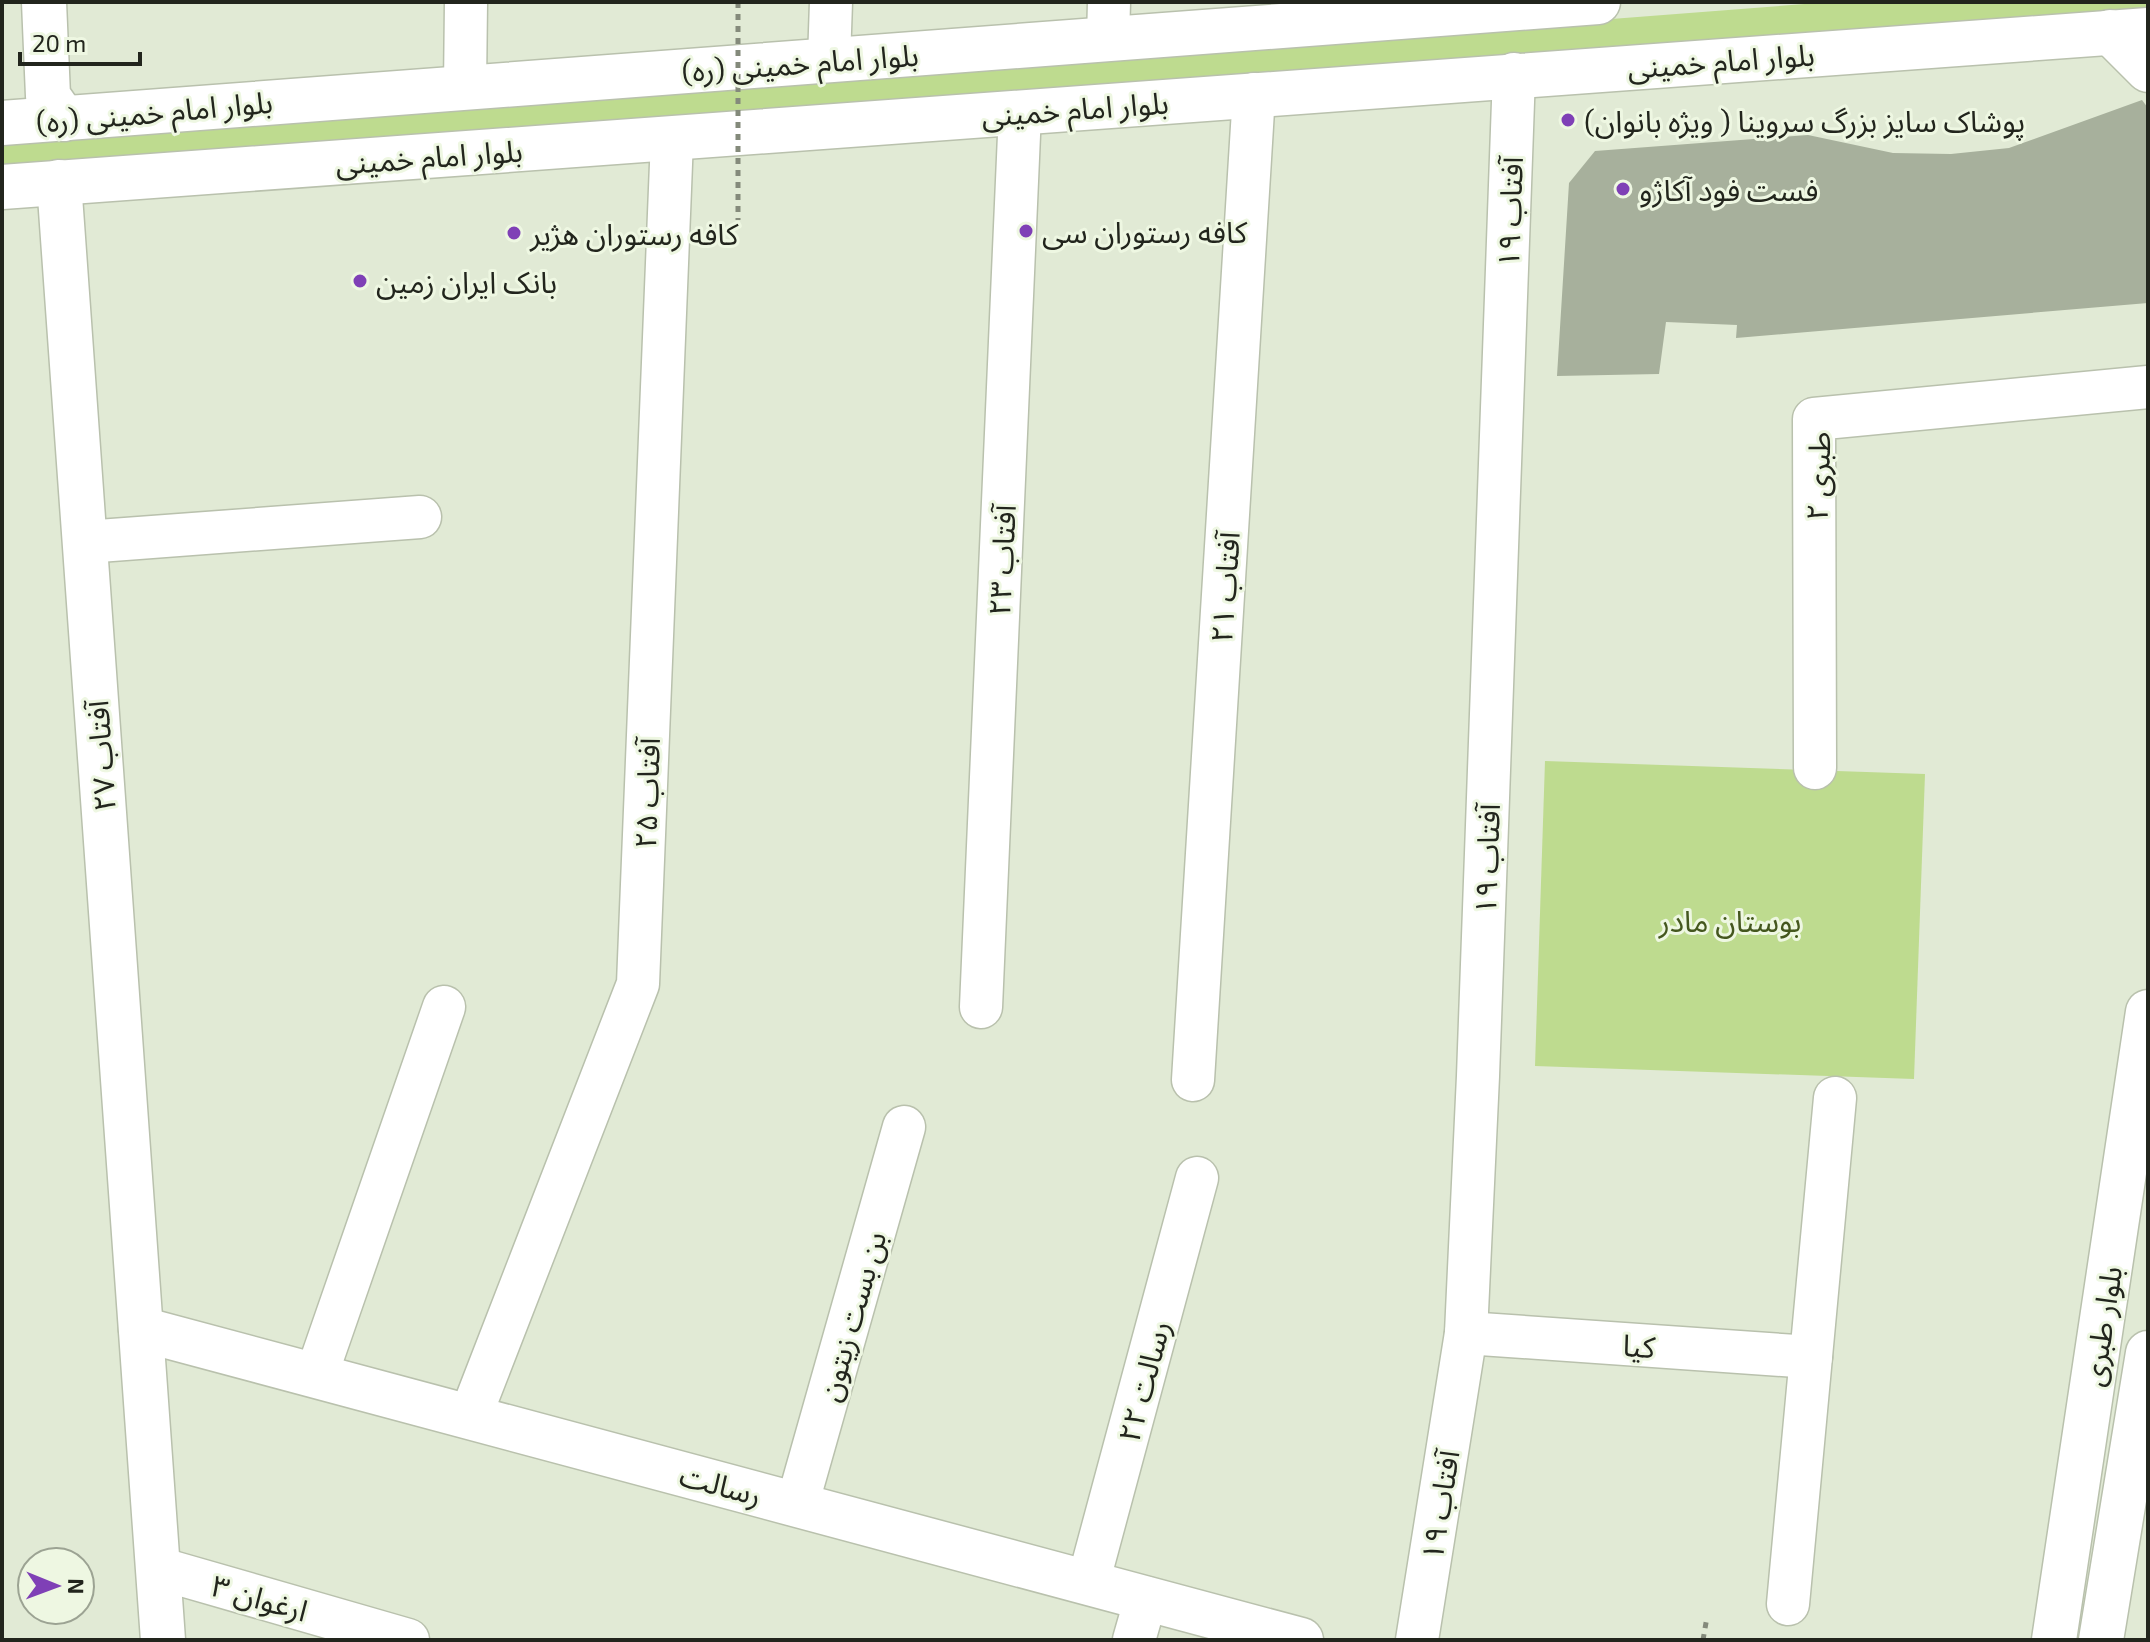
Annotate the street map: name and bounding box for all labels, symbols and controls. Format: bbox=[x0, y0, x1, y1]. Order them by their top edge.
scale bar bbox=[20, 16, 140, 66]
text: 20 m bbox=[32, 28, 86, 57]
street label: بلوار امام خمینی (ره) bbox=[680, 36, 920, 94]
street label: بلوار امام خمینی bbox=[1626, 36, 1816, 90]
street label: بلوار امام خمینی (ره) bbox=[34, 83, 274, 145]
street label: بلوار امام خمینی bbox=[980, 84, 1170, 138]
place label: پوشاک سایز بزرگ سروینا ( ویژه بانوان) bbox=[1584, 102, 2025, 141]
marker: پوشاک سایز بزرگ سروینا ( ویژه بانوان) bbox=[1559, 111, 1577, 129]
street label: بلوار امام خمینی bbox=[334, 132, 524, 186]
street label: آفتاب ۱۹ bbox=[1489, 155, 1530, 268]
place label: فست فود آکاژو bbox=[1639, 171, 1819, 208]
marker: فست فود آکاژو bbox=[1614, 180, 1632, 198]
place label: کافه رستوران سی bbox=[1042, 213, 1248, 250]
place label: کافه رستوران هژیر bbox=[529, 215, 739, 252]
marker: کافه رستوران سی bbox=[1017, 222, 1035, 240]
marker: کافه رستوران هژیر bbox=[505, 224, 523, 242]
place label: بانک ایران زمین bbox=[376, 263, 557, 300]
marker: بانک ایران زمین bbox=[351, 272, 369, 290]
street label: طبری ۲ bbox=[1797, 431, 1838, 521]
street label: آفتاب ۲۳ bbox=[980, 502, 1023, 617]
street label: آفتاب ۲۱ bbox=[1202, 529, 1247, 644]
street label: آفتاب ۲۷ bbox=[78, 698, 123, 813]
street label: آفتاب ۲۵ bbox=[626, 736, 667, 849]
street label: آفتاب ۱۹ bbox=[1466, 802, 1507, 915]
park label: بوستان مادر bbox=[1658, 902, 1801, 939]
street label: بن بست زیتون bbox=[810, 1227, 893, 1405]
street label: بلوار طبری bbox=[2074, 1263, 2129, 1389]
street label: رسالت ۲۲ bbox=[1110, 1316, 1177, 1446]
street label: کیا bbox=[1622, 1326, 1657, 1364]
street label: آفتاب ۱۹ bbox=[1413, 1446, 1466, 1563]
street label: رسالت bbox=[676, 1456, 766, 1513]
north arrow bbox=[16, 1546, 96, 1626]
street label: ارغوان ۳ bbox=[208, 1566, 312, 1629]
text: N bbox=[64, 1578, 90, 1595]

